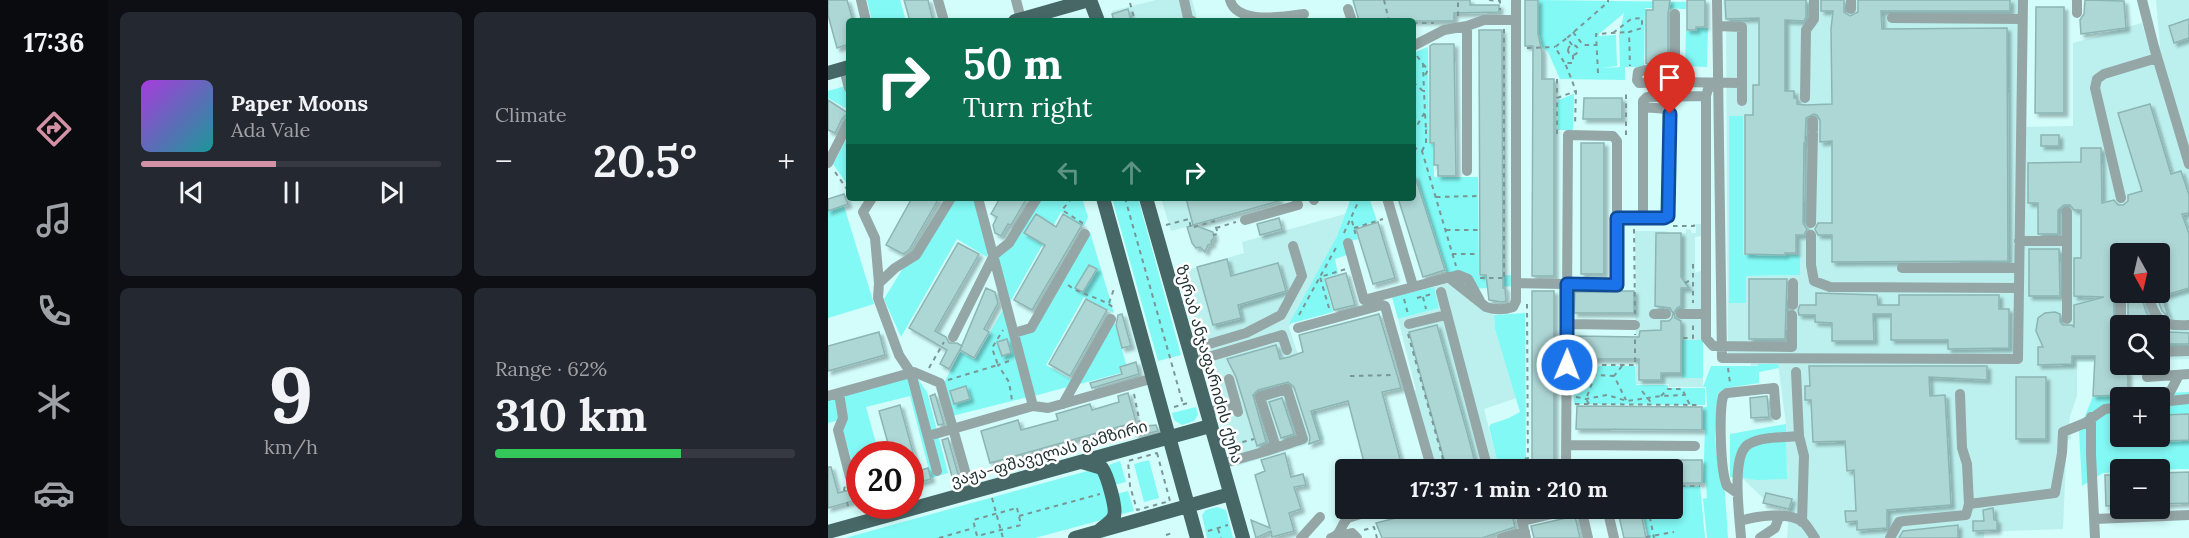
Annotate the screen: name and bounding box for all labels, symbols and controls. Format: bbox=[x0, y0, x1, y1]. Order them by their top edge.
text: 17:36 bbox=[23, 25, 85, 59]
text: 50 m bbox=[963, 37, 1062, 91]
icon: right bbox=[864, 42, 942, 120]
pin bbox=[1644, 52, 1695, 114]
icon: arrive bbox=[1653, 61, 1686, 94]
text: Paper Moons bbox=[231, 89, 368, 117]
text: Turn right bbox=[963, 90, 1092, 124]
text: Climate bbox=[495, 102, 567, 127]
icon: directions bbox=[33, 108, 75, 150]
text: Ada Vale bbox=[231, 117, 310, 142]
text: 20.5° bbox=[593, 132, 697, 189]
text: − bbox=[495, 140, 513, 182]
text: + bbox=[777, 140, 795, 182]
icon: left bbox=[1052, 156, 1085, 189]
icon: ahead bbox=[1115, 156, 1148, 189]
icon: right bbox=[1178, 156, 1211, 189]
icon: previous bbox=[175, 176, 208, 209]
icon: pause bbox=[275, 176, 308, 209]
icon: next bbox=[375, 176, 408, 209]
icon: music bbox=[33, 199, 75, 241]
north arrow bbox=[2110, 243, 2170, 303]
map controls bbox=[2110, 243, 2170, 519]
street label: ზურაბ ანჯაფარიძის ქუჩა bbox=[1172, 262, 1248, 466]
icon: phone bbox=[33, 290, 75, 332]
button: search bbox=[2110, 315, 2170, 375]
position arrow bbox=[1535, 333, 1599, 397]
text: 9 bbox=[269, 345, 313, 444]
text: Range · 62% bbox=[495, 356, 607, 381]
icon: climate bbox=[33, 381, 75, 423]
text: 310 km bbox=[495, 386, 647, 443]
button: + bbox=[2110, 387, 2170, 447]
street label: ვაჟა-ფშაველას გამზირი bbox=[948, 415, 1150, 492]
text: km/h bbox=[264, 434, 318, 459]
speed limit sign: 20 bbox=[846, 441, 924, 519]
button: − bbox=[2110, 459, 2170, 519]
icon: car bbox=[33, 472, 75, 514]
text: 17:37 · 1 min · 210 m bbox=[1410, 475, 1608, 503]

